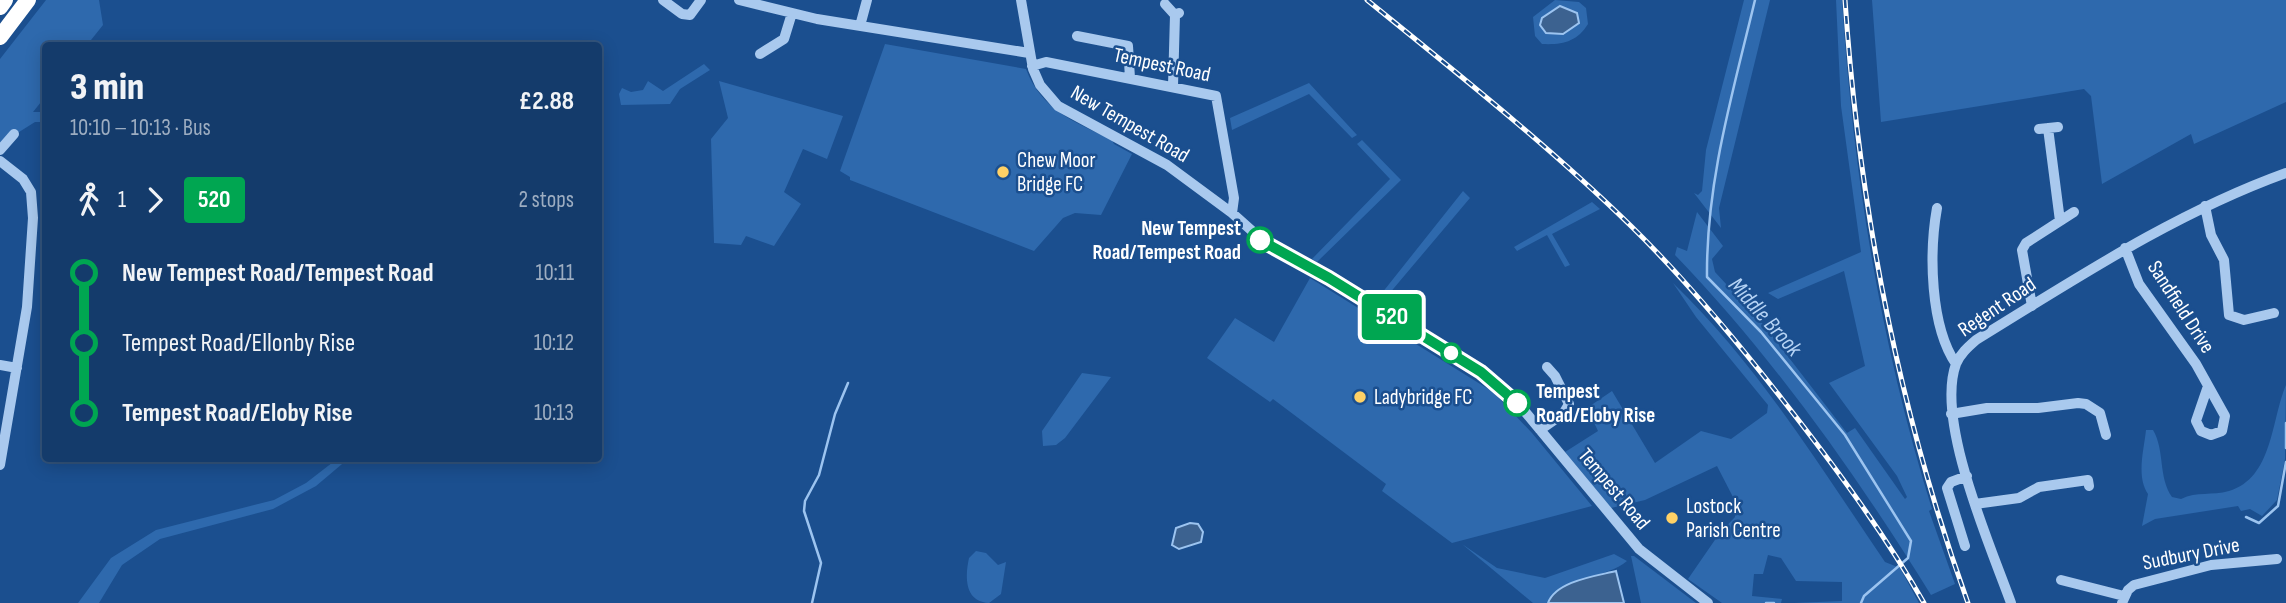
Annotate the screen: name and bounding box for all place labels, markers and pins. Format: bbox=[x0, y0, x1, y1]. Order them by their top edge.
place label: Chew Moor Bridge FC bbox=[1017, 148, 1096, 197]
marker: Chew Moor Bridge FC bbox=[995, 164, 1011, 180]
place label: New Tempest Road/Tempest Road bbox=[1092, 216, 1241, 265]
marker: New Tempest Road/Tempest Road bbox=[1247, 227, 1273, 253]
unlabelled marker bbox=[1441, 343, 1461, 363]
place label: Tempest Road/Eloby Rise bbox=[1536, 379, 1655, 428]
place label: Ladybridge FC bbox=[1374, 385, 1472, 410]
marker: Ladybridge FC bbox=[1352, 389, 1368, 405]
marker: Tempest Road/Eloby Rise bbox=[1504, 390, 1530, 416]
place label: Lostock Parish Centre bbox=[1686, 494, 1781, 543]
marker: Lostock Parish Centre bbox=[1664, 510, 1680, 526]

